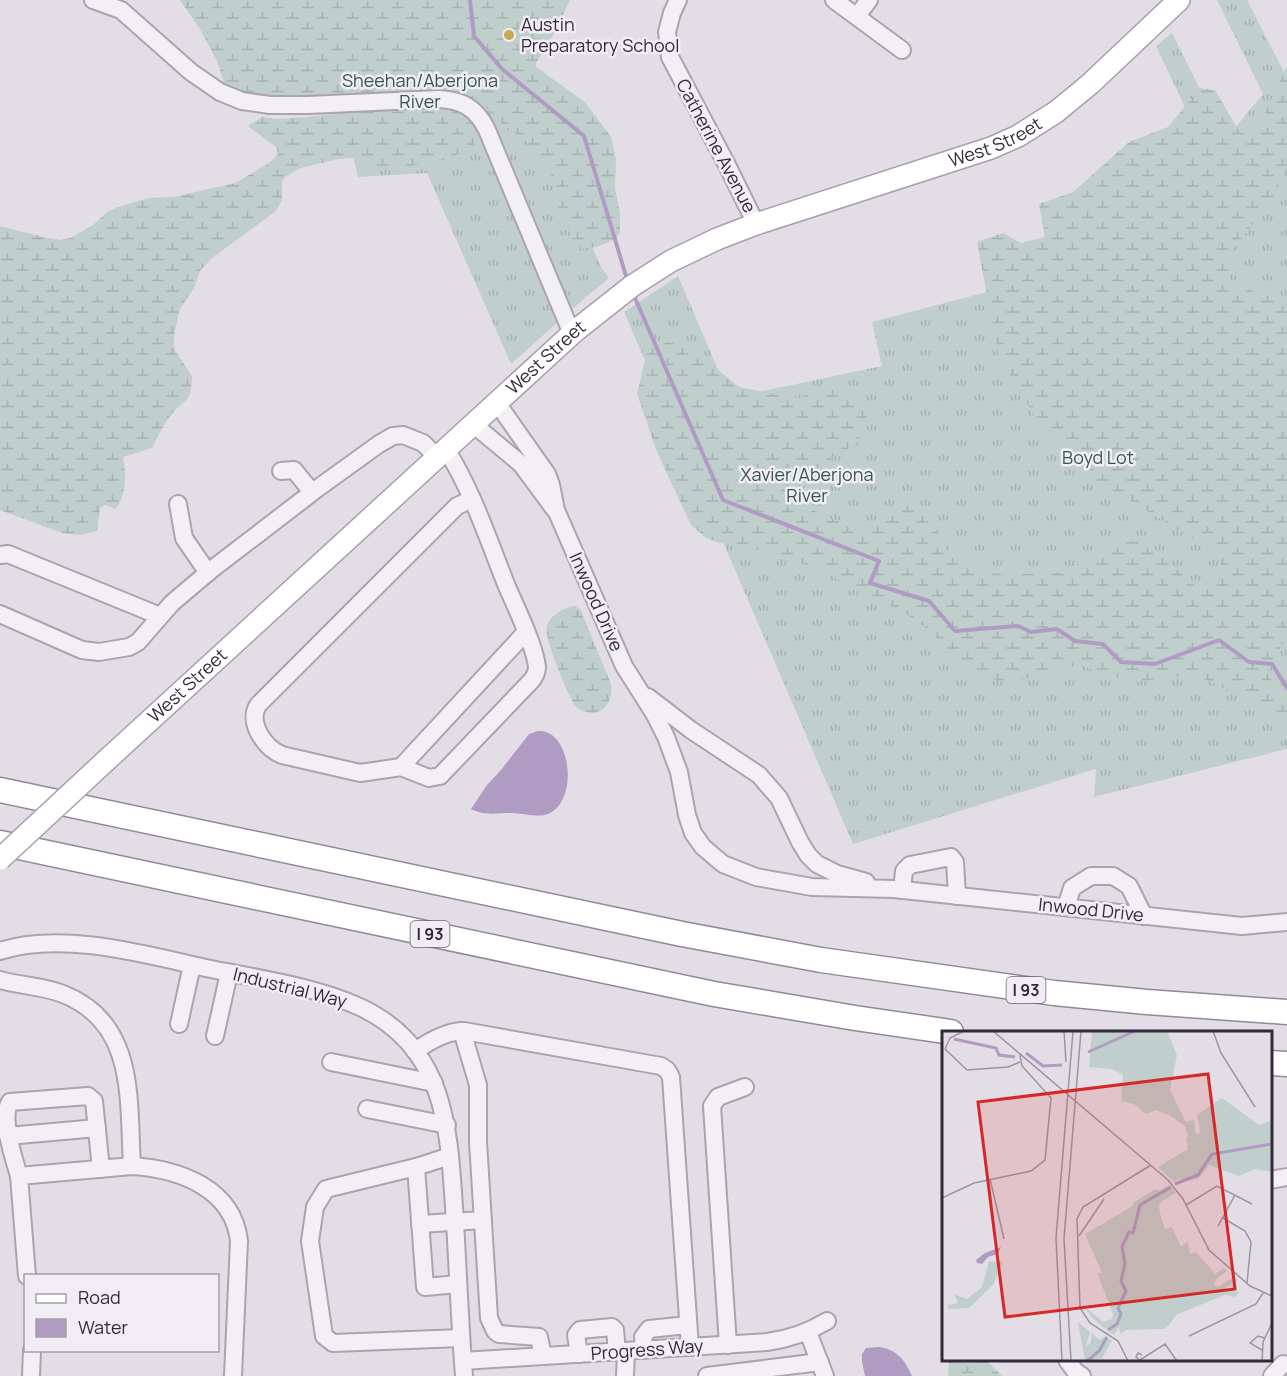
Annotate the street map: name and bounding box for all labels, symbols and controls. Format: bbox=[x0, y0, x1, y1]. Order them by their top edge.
place label: Austin Preparatory School bbox=[521, 12, 679, 57]
marker: Austin Preparatory School bbox=[502, 28, 516, 42]
park label: Sheehan/Aberjona River bbox=[342, 68, 498, 113]
street label: Catherine Avenue bbox=[671, 74, 762, 217]
street label: West Street bbox=[945, 111, 1046, 172]
street label: West Street bbox=[501, 314, 590, 399]
park label: Boyd Lot bbox=[1062, 445, 1134, 469]
park label: Xavier/Aberjona River bbox=[741, 462, 873, 507]
street label: Inwood Drive bbox=[564, 548, 629, 655]
street label: West Street bbox=[142, 643, 232, 727]
street label: Inwood Drive bbox=[1037, 892, 1145, 926]
road number: I 93 bbox=[410, 921, 450, 947]
street label: Industrial Way bbox=[231, 961, 350, 1013]
road number: I 93 bbox=[1006, 977, 1046, 1003]
inset map bbox=[942, 1031, 1272, 1361]
legend bbox=[24, 1274, 219, 1352]
text: Road bbox=[78, 1285, 121, 1309]
text: Water bbox=[78, 1315, 128, 1339]
street label: Progress Way bbox=[590, 1333, 705, 1365]

